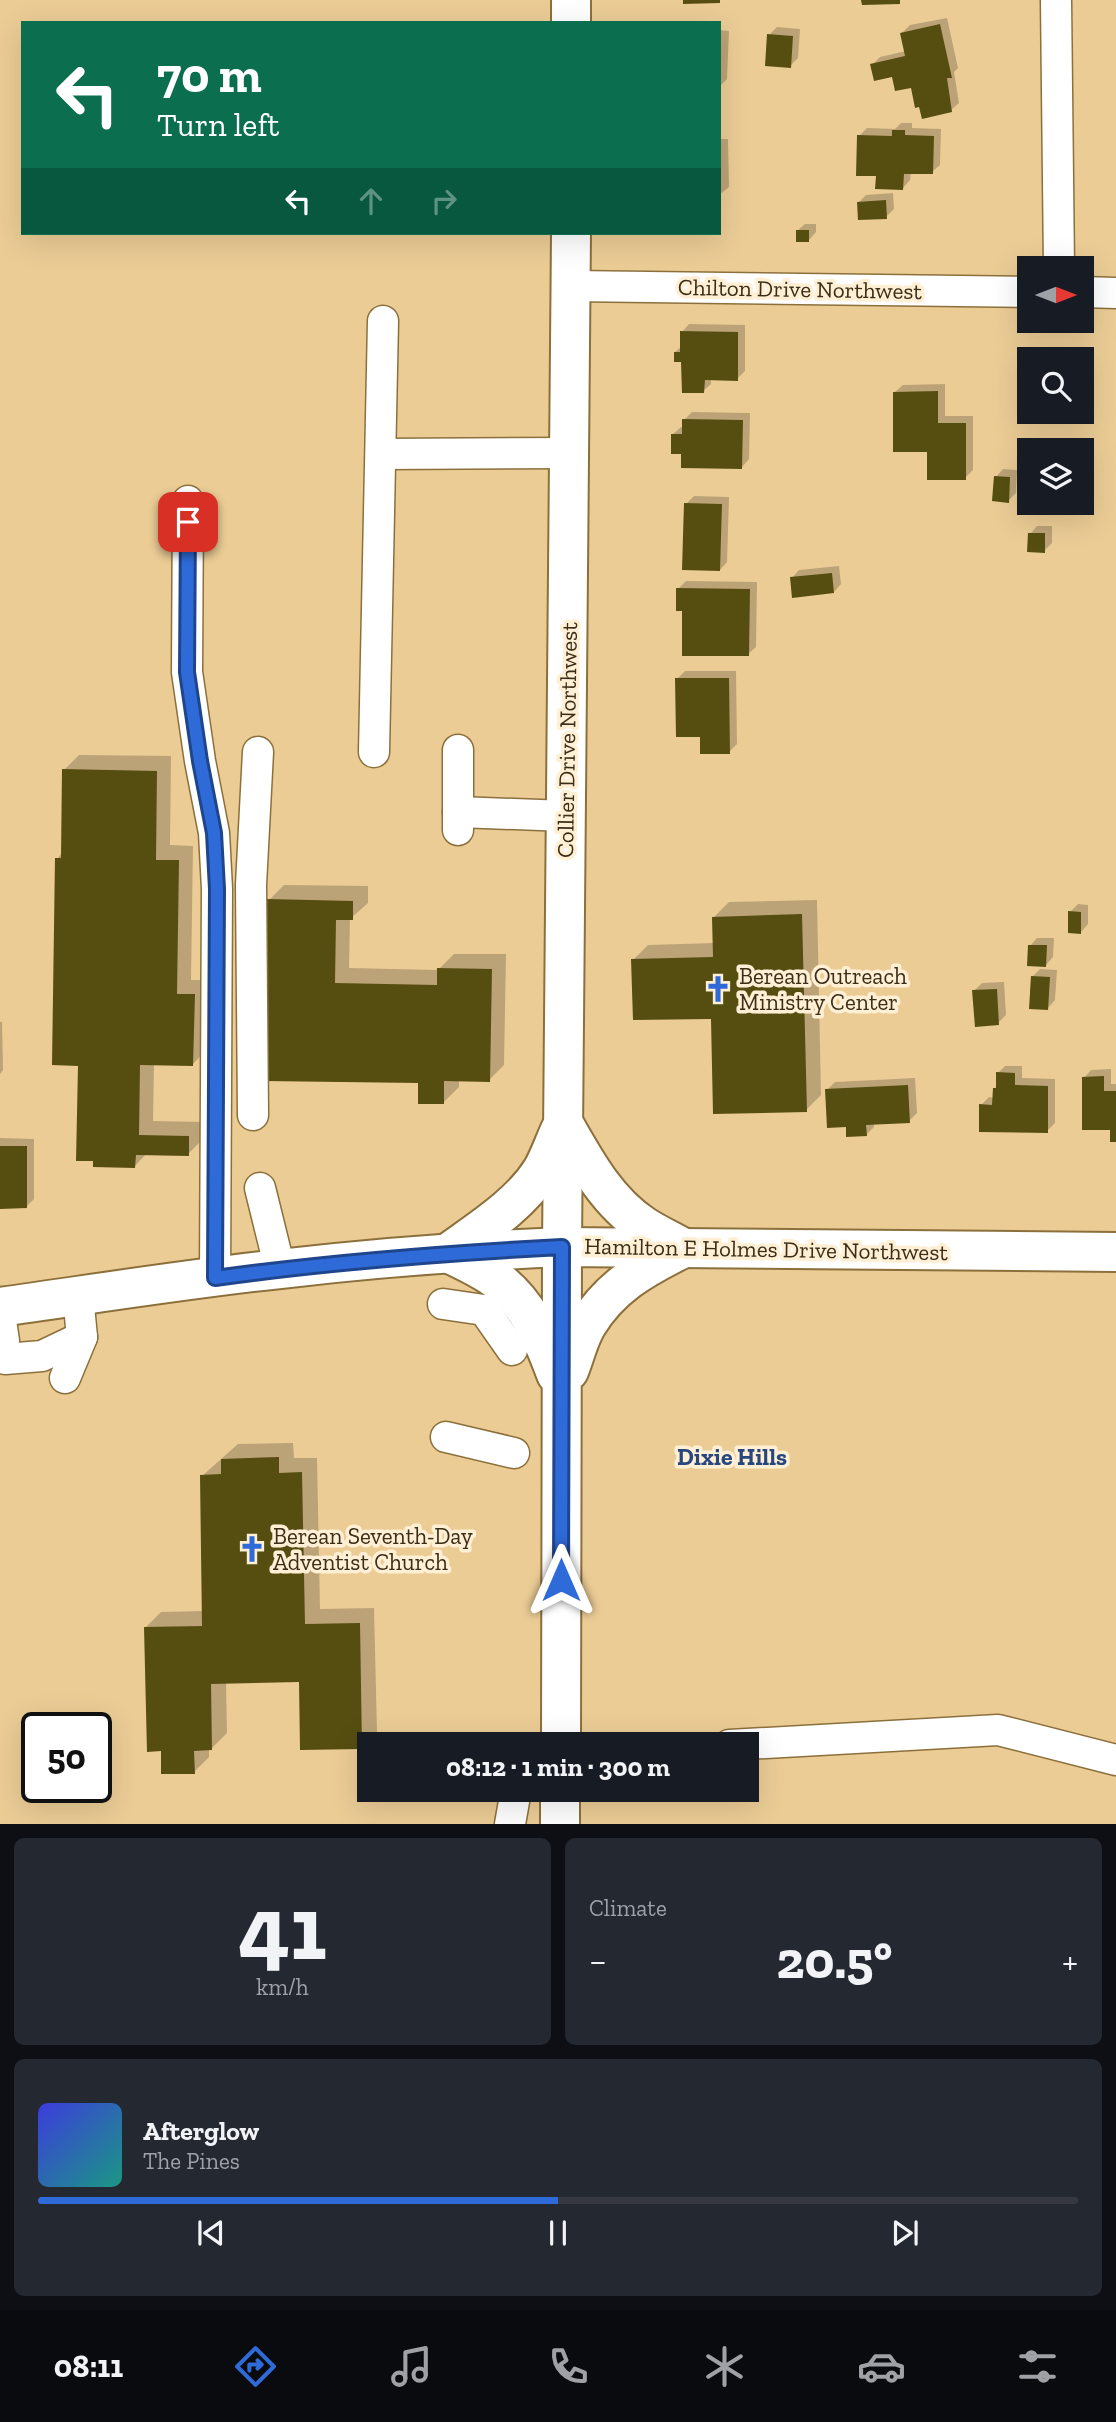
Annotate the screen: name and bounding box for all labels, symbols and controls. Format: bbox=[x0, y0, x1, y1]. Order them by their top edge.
text: 70 m bbox=[157, 46, 262, 105]
icon: left bbox=[42, 49, 133, 140]
text: Turn left bbox=[157, 106, 279, 144]
icon: left bbox=[279, 182, 317, 220]
icon: ahead bbox=[352, 182, 390, 220]
icon: right bbox=[425, 182, 463, 220]
north arrow bbox=[1017, 256, 1094, 332]
map controls bbox=[1017, 256, 1094, 515]
street label: Chilton Drive Northwest bbox=[678, 273, 923, 305]
button: search bbox=[1017, 347, 1094, 424]
button: layers bbox=[1017, 438, 1094, 515]
pin bbox=[158, 492, 218, 552]
icon: arrive bbox=[169, 503, 207, 541]
street label: Collier Drive Northwest bbox=[551, 621, 583, 858]
place label: Berean Outreach Ministry Center bbox=[739, 962, 907, 1016]
church icon: Berean Outreach Ministry Center bbox=[703, 974, 733, 1004]
street label: Hamilton E Holmes Drive Northwest bbox=[584, 1232, 949, 1266]
district label: Dixie Hills bbox=[677, 1442, 787, 1471]
place label: Berean Seventh-Day Adventist Church bbox=[273, 1522, 473, 1576]
church icon: Berean Seventh-Day Adventist Church bbox=[237, 1534, 267, 1564]
position arrow bbox=[524, 1543, 598, 1617]
speed limit sign: 50 bbox=[21, 1712, 112, 1803]
text: 08:12 · 1 min · 300 m bbox=[446, 1751, 670, 1783]
text: 41 bbox=[238, 1873, 327, 1982]
text: Climate bbox=[589, 1894, 667, 1922]
text: 20.5° bbox=[777, 1929, 892, 1991]
text: − bbox=[589, 1938, 607, 1984]
text: + bbox=[1062, 1938, 1078, 1984]
text: km/h bbox=[256, 1973, 309, 2001]
text: Afterglow bbox=[143, 2115, 259, 2147]
text: The Pines bbox=[143, 2147, 240, 2175]
icon: previous bbox=[192, 2214, 230, 2252]
icon: pause bbox=[539, 2214, 577, 2252]
icon: next bbox=[886, 2214, 924, 2252]
icon: directions bbox=[231, 2342, 280, 2391]
icon: music bbox=[387, 2342, 436, 2391]
icon: phone bbox=[544, 2342, 593, 2391]
icon: climate bbox=[700, 2342, 749, 2391]
icon: car bbox=[857, 2342, 906, 2391]
icon: filters bbox=[1013, 2342, 1062, 2391]
text: 08:11 bbox=[54, 2347, 123, 2385]

